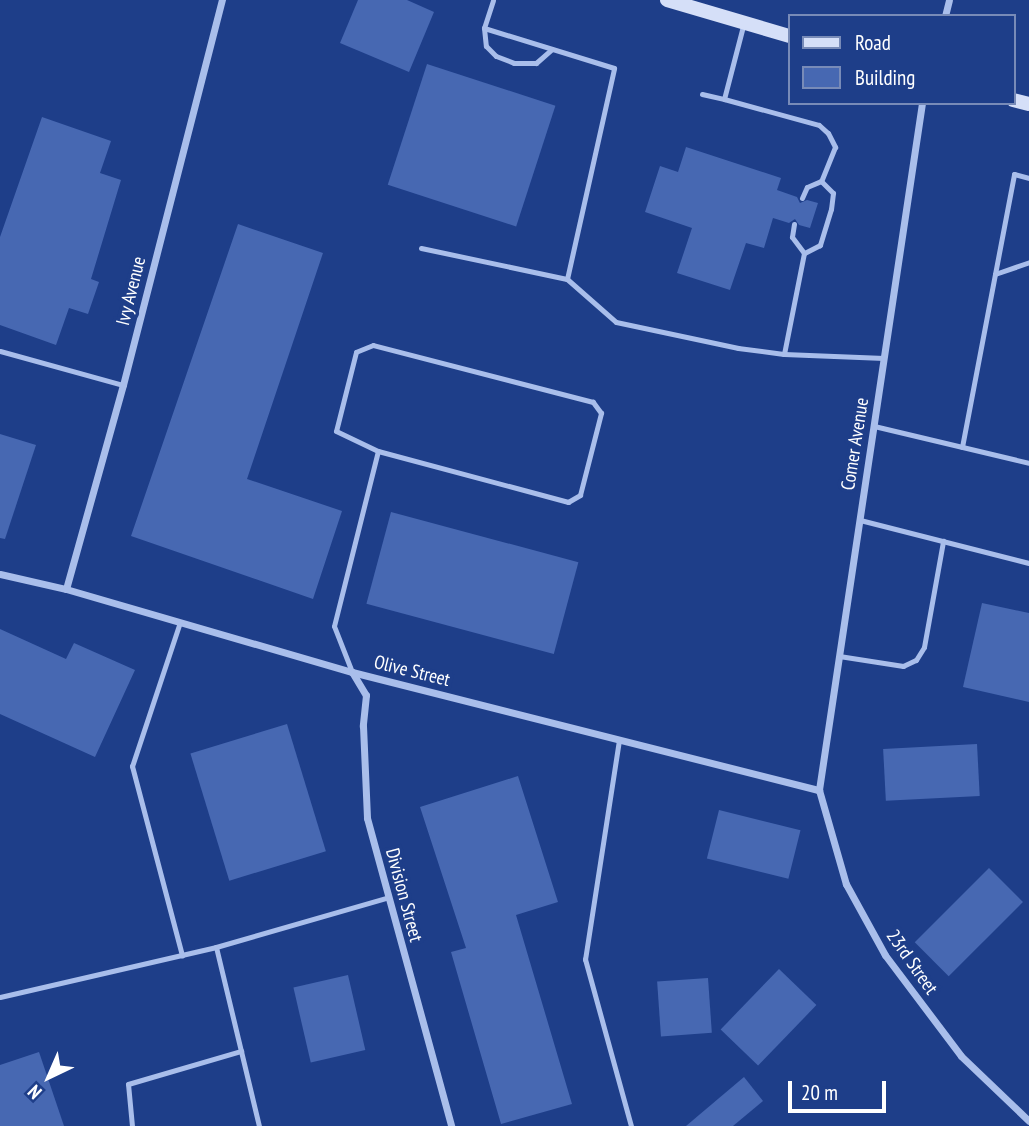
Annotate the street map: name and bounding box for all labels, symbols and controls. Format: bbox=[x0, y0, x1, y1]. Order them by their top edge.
legend bbox=[788, 14, 1015, 105]
text: Road bbox=[855, 29, 891, 56]
text: Building bbox=[855, 64, 915, 91]
street label: Ivy Avenue bbox=[111, 254, 151, 328]
street label: Comer Avenue bbox=[836, 396, 874, 492]
street label: Olive Street bbox=[372, 651, 452, 691]
street label: Division Street bbox=[381, 846, 427, 944]
street label: 23rd Street bbox=[881, 925, 943, 999]
north arrow bbox=[14, 1042, 84, 1112]
scale bar bbox=[791, 1066, 889, 1110]
text: 20 m bbox=[801, 1079, 838, 1106]
text: N bbox=[22, 1080, 46, 1104]

